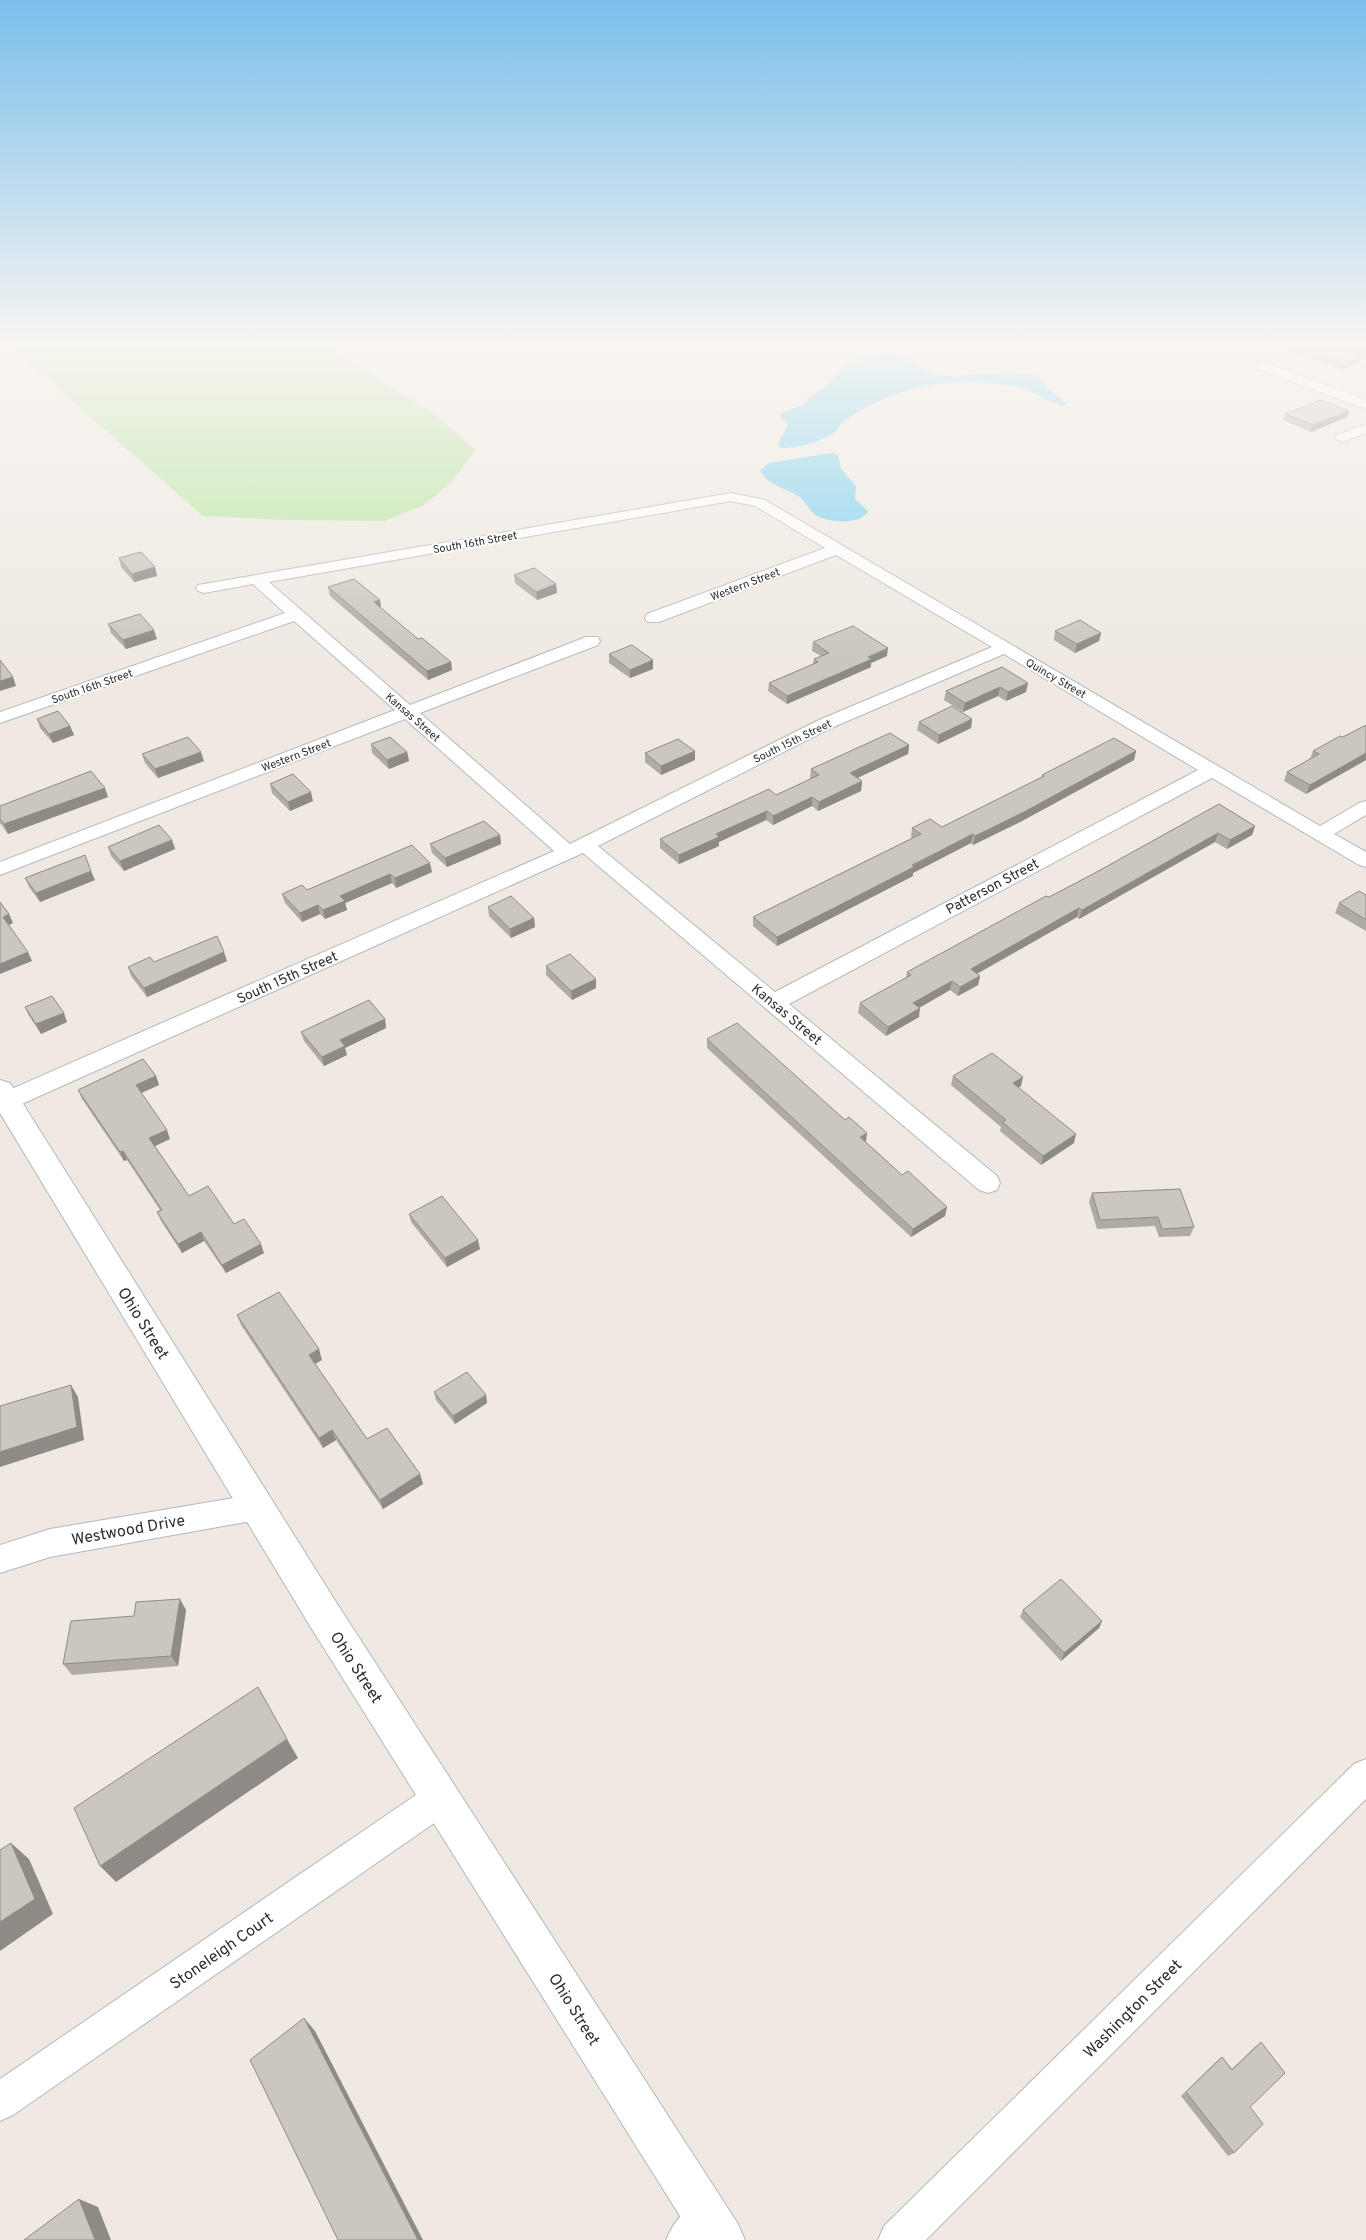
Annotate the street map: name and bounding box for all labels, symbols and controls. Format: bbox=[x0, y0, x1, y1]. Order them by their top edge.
street label: South 16th Street bbox=[432, 529, 518, 557]
street label: Western Street bbox=[709, 565, 782, 605]
street label: Quincy Street bbox=[1023, 656, 1088, 702]
street label: South 16th Street bbox=[50, 666, 135, 707]
street label: Kansas Street bbox=[382, 690, 443, 745]
street label: South 15th Street bbox=[751, 717, 834, 767]
street label: Western Street bbox=[260, 736, 333, 776]
street label: Patterson Street bbox=[943, 856, 1042, 919]
street label: South 15th Street bbox=[235, 949, 341, 1008]
street label: Kansas Street bbox=[747, 981, 825, 1050]
street label: Ohio Street bbox=[112, 1284, 172, 1364]
street label: Westwood Drive bbox=[70, 1511, 187, 1551]
street label: Ohio Street bbox=[325, 1628, 386, 1708]
street label: Stoneleigh Court bbox=[167, 1909, 278, 1995]
street label: Washington Street bbox=[1080, 1956, 1187, 2063]
street label: Ohio Street bbox=[543, 1970, 603, 2050]

